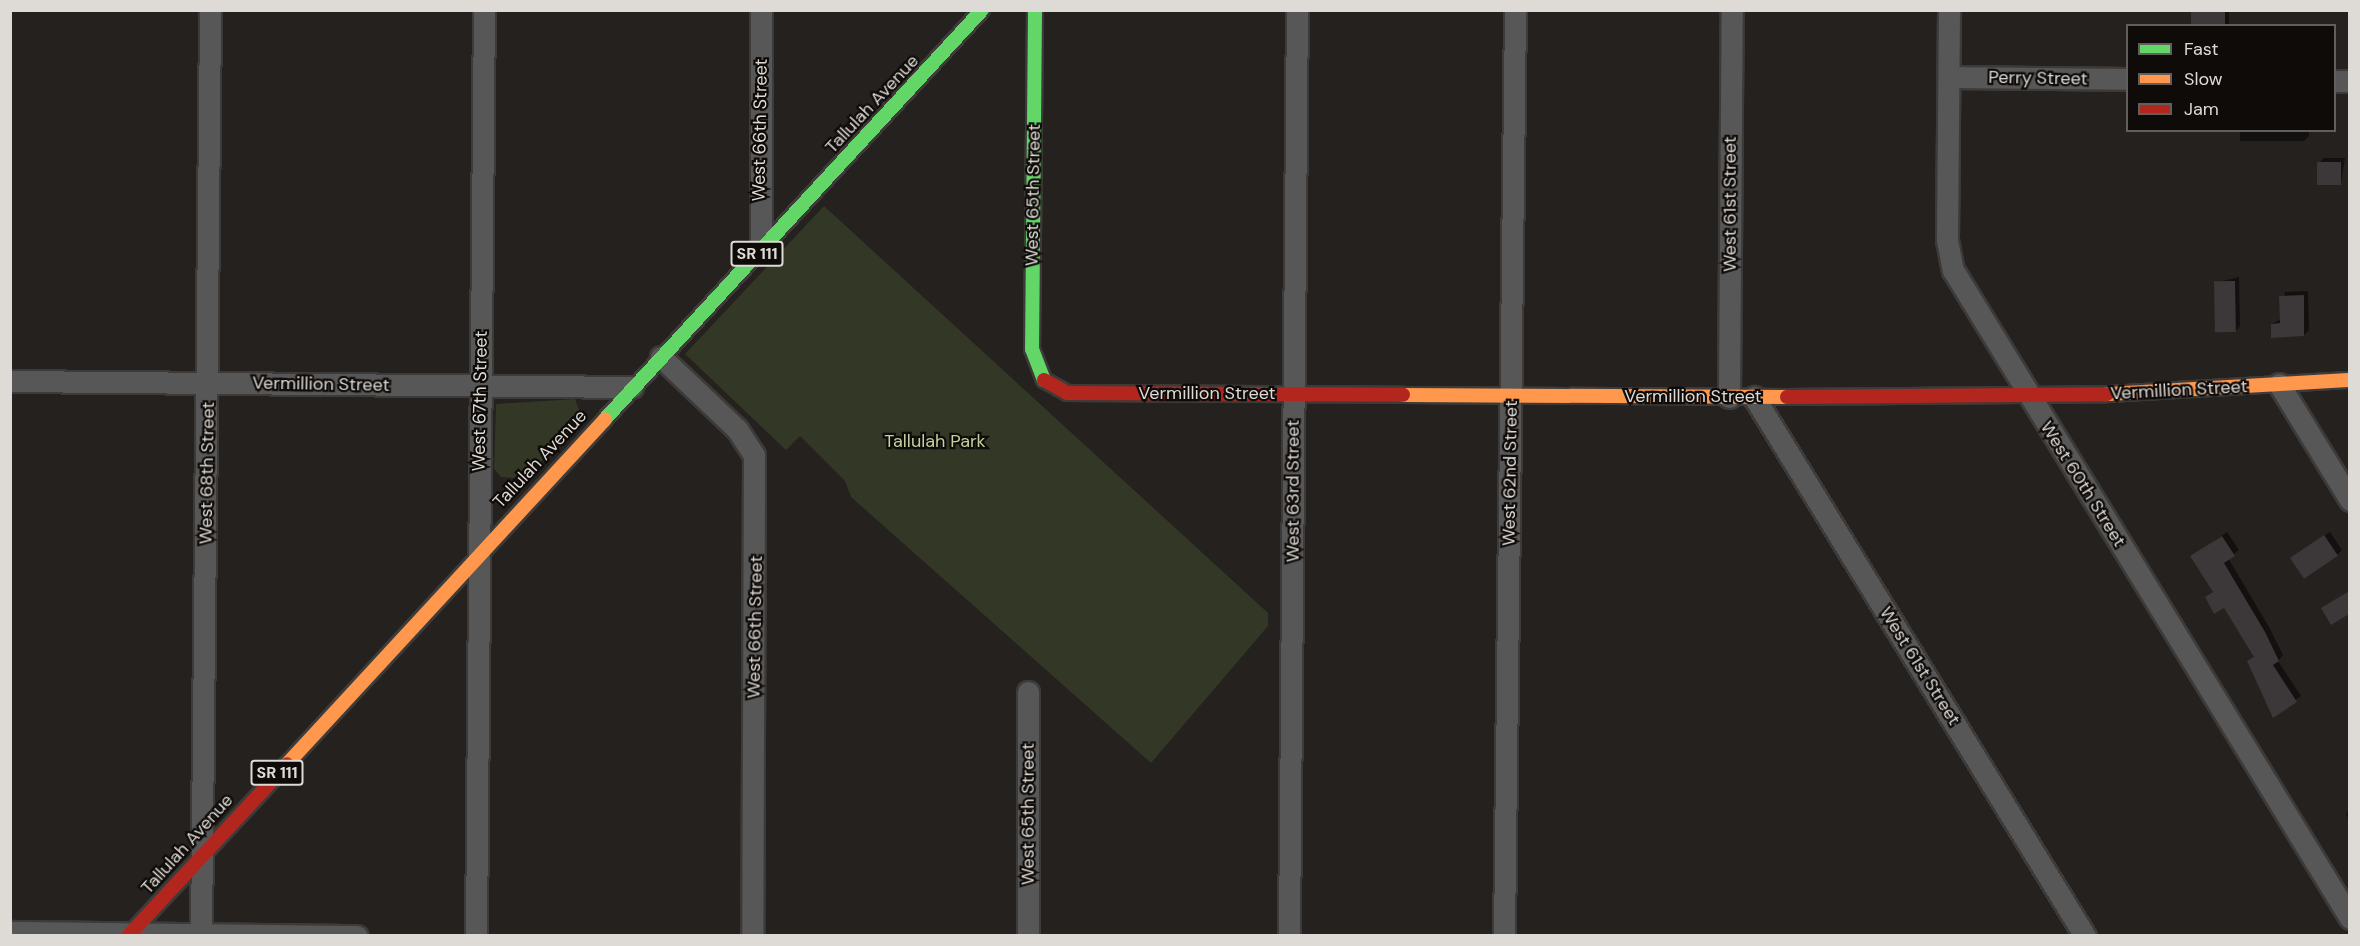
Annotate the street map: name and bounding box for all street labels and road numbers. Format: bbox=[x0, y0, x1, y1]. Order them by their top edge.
street label: Tallulah Avenue bbox=[821, 50, 923, 158]
street label: West 66th Street bbox=[748, 58, 772, 202]
street label: Perry Street bbox=[1988, 66, 2088, 90]
street label: West 65th Street bbox=[1021, 124, 1045, 266]
street label: West 61st Street bbox=[1719, 136, 1741, 272]
road number: SR 111 bbox=[730, 241, 784, 267]
street label: West 67th Street bbox=[468, 330, 492, 472]
street label: Vermillion Street bbox=[252, 372, 390, 396]
street label: Vermillion Street bbox=[2110, 376, 2248, 404]
street label: Vermillion Street bbox=[1138, 382, 1276, 404]
street label: Vermillion Street bbox=[1624, 385, 1762, 407]
street label: West 62nd Street bbox=[1498, 400, 1522, 546]
street label: West 68th Street bbox=[195, 401, 219, 545]
street label: Tallulah Avenue bbox=[489, 405, 591, 513]
street label: West 60th Street bbox=[2036, 417, 2130, 551]
street label: West 63rd Street bbox=[1282, 420, 1304, 562]
street label: West 66th Street bbox=[743, 555, 767, 699]
street label: West 61st Street bbox=[1875, 603, 1965, 729]
street label: West 65th Street bbox=[1017, 743, 1039, 885]
road number: SR 111 bbox=[250, 760, 304, 786]
street label: Tallulah Avenue bbox=[136, 790, 238, 898]

